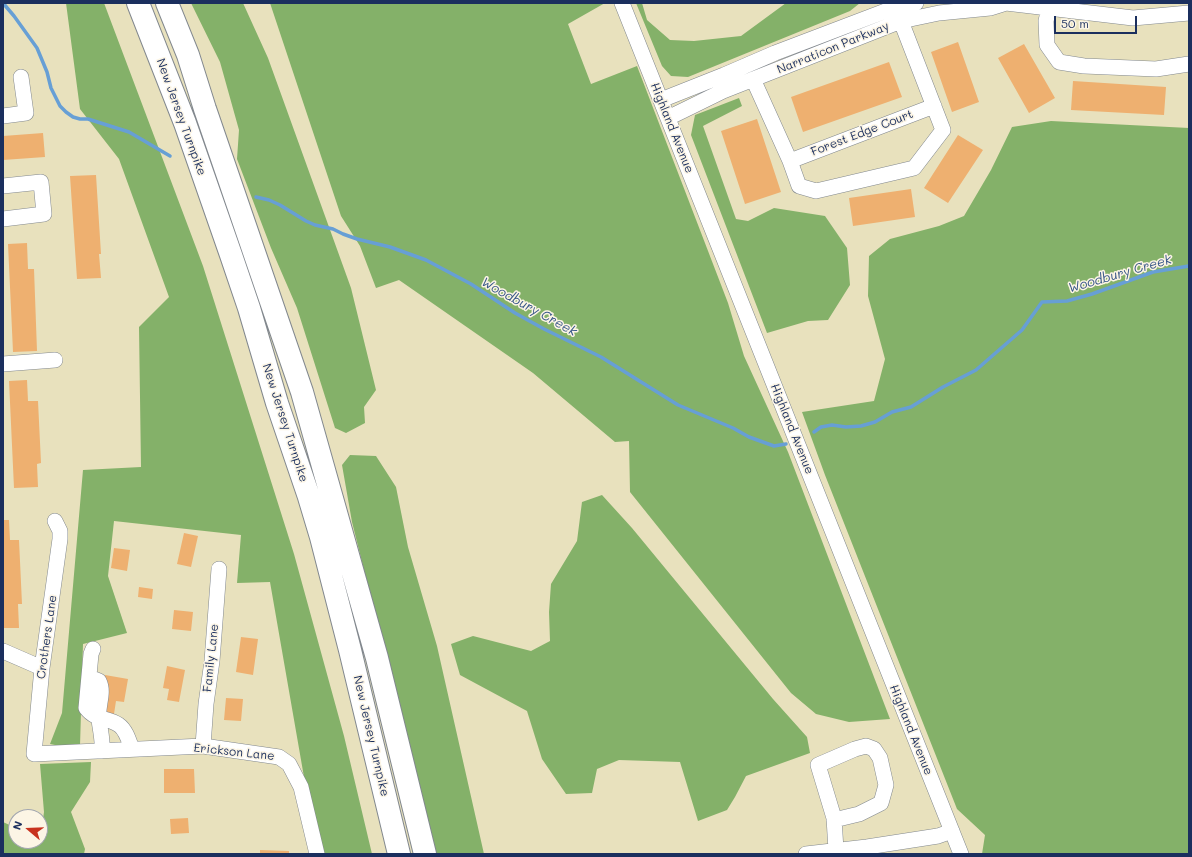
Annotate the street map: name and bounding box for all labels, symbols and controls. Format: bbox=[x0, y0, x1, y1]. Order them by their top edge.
scale bar bbox=[1056, 8, 1139, 34]
text: 50 m bbox=[1061, 15, 1089, 31]
street label: Narraticon Parkway bbox=[775, 19, 891, 77]
street label: New Jersey Turnpike bbox=[153, 56, 209, 178]
street label: Highland Avenue bbox=[647, 81, 697, 175]
street label: Forest Edge Court bbox=[809, 107, 915, 159]
water label: Woodbury Creek bbox=[1067, 252, 1173, 296]
water label: Woodbury Creek bbox=[479, 274, 579, 340]
street label: New Jersey Turnpike bbox=[259, 362, 311, 484]
street label: Highland Avenue bbox=[767, 382, 817, 476]
street label: Crothers Lane bbox=[34, 594, 60, 680]
street label: Family Lane bbox=[200, 623, 222, 693]
street label: New Jersey Turnpike bbox=[350, 674, 392, 798]
street label: Highland Avenue bbox=[886, 683, 936, 777]
street label: Erickson Lane bbox=[193, 741, 275, 763]
north arrow bbox=[8, 809, 48, 849]
text: N bbox=[9, 819, 26, 832]

